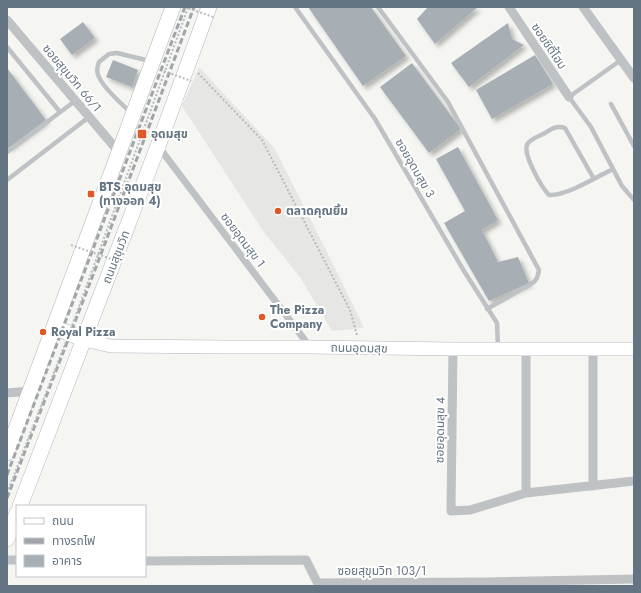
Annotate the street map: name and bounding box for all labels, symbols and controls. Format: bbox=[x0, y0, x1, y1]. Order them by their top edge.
street label: ซอยซิตี้โฮม bbox=[527, 19, 571, 73]
street label: ซอยสุขุมวิท 66/1 bbox=[38, 40, 106, 116]
place label: อุดมสุข bbox=[151, 125, 188, 143]
marker: อุดมสุข bbox=[136, 128, 148, 140]
street label: ซอยอุดมสุข 3 bbox=[391, 135, 439, 201]
place label: BTS อุดมสุข (ทางออก 4) bbox=[99, 178, 161, 210]
marker: BTS อุดมสุข (ทางออก 4) bbox=[86, 189, 96, 199]
place label: ตลาดคุณยิ้ม bbox=[286, 202, 348, 220]
marker: ตลาดคุณยิ้ม bbox=[273, 206, 283, 216]
street label: ซอยอุดมสุข 1 bbox=[216, 209, 270, 271]
street label: ถนนสุขุมวิท bbox=[98, 228, 134, 286]
place label: The Pizza Company bbox=[270, 301, 324, 333]
marker: The Pizza Company bbox=[257, 312, 267, 322]
place label: Royal Pizza bbox=[51, 323, 115, 341]
marker: Royal Pizza bbox=[38, 327, 48, 337]
street label: ถนนอุดมสุข bbox=[330, 339, 388, 357]
street label: ซอยอุดมสุข 4 bbox=[430, 397, 450, 463]
legend bbox=[16, 505, 146, 577]
text: ถนน bbox=[52, 512, 74, 530]
text: ทางรถไฟ bbox=[52, 532, 95, 550]
text: อาคาร bbox=[52, 552, 82, 570]
street label: ซอยสุขุมวิท 103/1 bbox=[338, 562, 426, 580]

